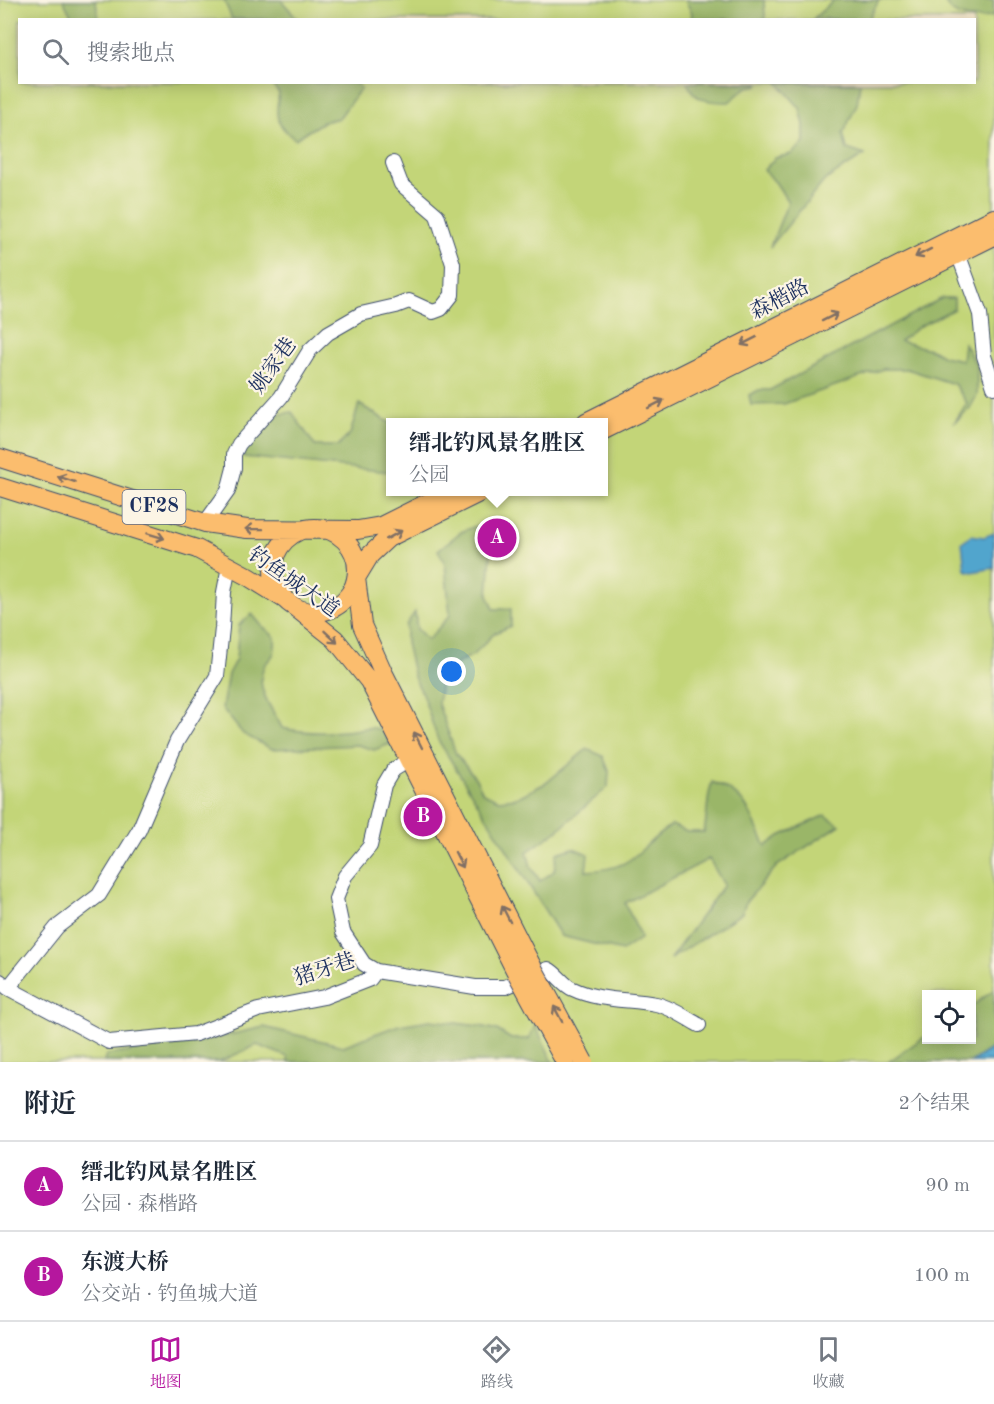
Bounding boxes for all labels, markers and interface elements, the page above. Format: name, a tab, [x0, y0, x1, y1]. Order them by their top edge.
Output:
search box	[18, 18, 976, 84]
icon: search	[39, 35, 72, 68]
text: 搜索地点	[87, 43, 175, 65]
one-way arrow	[914, 247, 932, 259]
street label: 森楷路	[746, 275, 813, 324]
one-way arrow	[821, 310, 839, 322]
street label: 姚家巷	[245, 333, 301, 398]
one-way arrow	[740, 335, 758, 347]
one-way arrow	[646, 398, 664, 409]
popup	[386, 418, 608, 496]
text: 缙北钓风景名胜区	[409, 433, 585, 455]
text: 公园	[409, 466, 449, 486]
one-way arrow	[57, 473, 76, 484]
road number: CF28	[122, 490, 186, 524]
pin: A	[478, 516, 516, 560]
one-way arrow	[245, 523, 265, 534]
one-way arrow	[385, 529, 402, 541]
one-way arrow	[146, 531, 165, 542]
street label: 钓鱼城大道	[244, 543, 343, 622]
one-way arrow	[323, 630, 338, 644]
your location	[437, 657, 466, 686]
one-way arrow	[411, 731, 423, 749]
pin: B	[404, 794, 442, 840]
one-way arrow	[454, 850, 466, 868]
one-way arrow	[500, 905, 511, 923]
street label: 猪牙巷	[291, 948, 358, 990]
map controls	[922, 990, 976, 1044]
button: locate	[922, 990, 976, 1044]
one-way arrow	[552, 1006, 564, 1023]
text: 附近	[24, 1092, 76, 1118]
text: 2个结果	[898, 1094, 970, 1114]
text: 缙北钓风景名胜区	[81, 1162, 257, 1184]
text: A	[36, 1176, 51, 1196]
text: 90 m	[925, 1176, 970, 1196]
text: 公园 · 森楷路	[81, 1195, 198, 1215]
text: 东渡大桥	[81, 1252, 169, 1274]
text: B	[36, 1266, 51, 1286]
text: 100 m	[914, 1266, 970, 1286]
text: 公交站 · 钓鱼城大道	[81, 1285, 258, 1305]
tab: 地图	[149, 1333, 182, 1393]
tab: 路线	[480, 1333, 513, 1393]
tab: 收藏	[812, 1333, 845, 1393]

